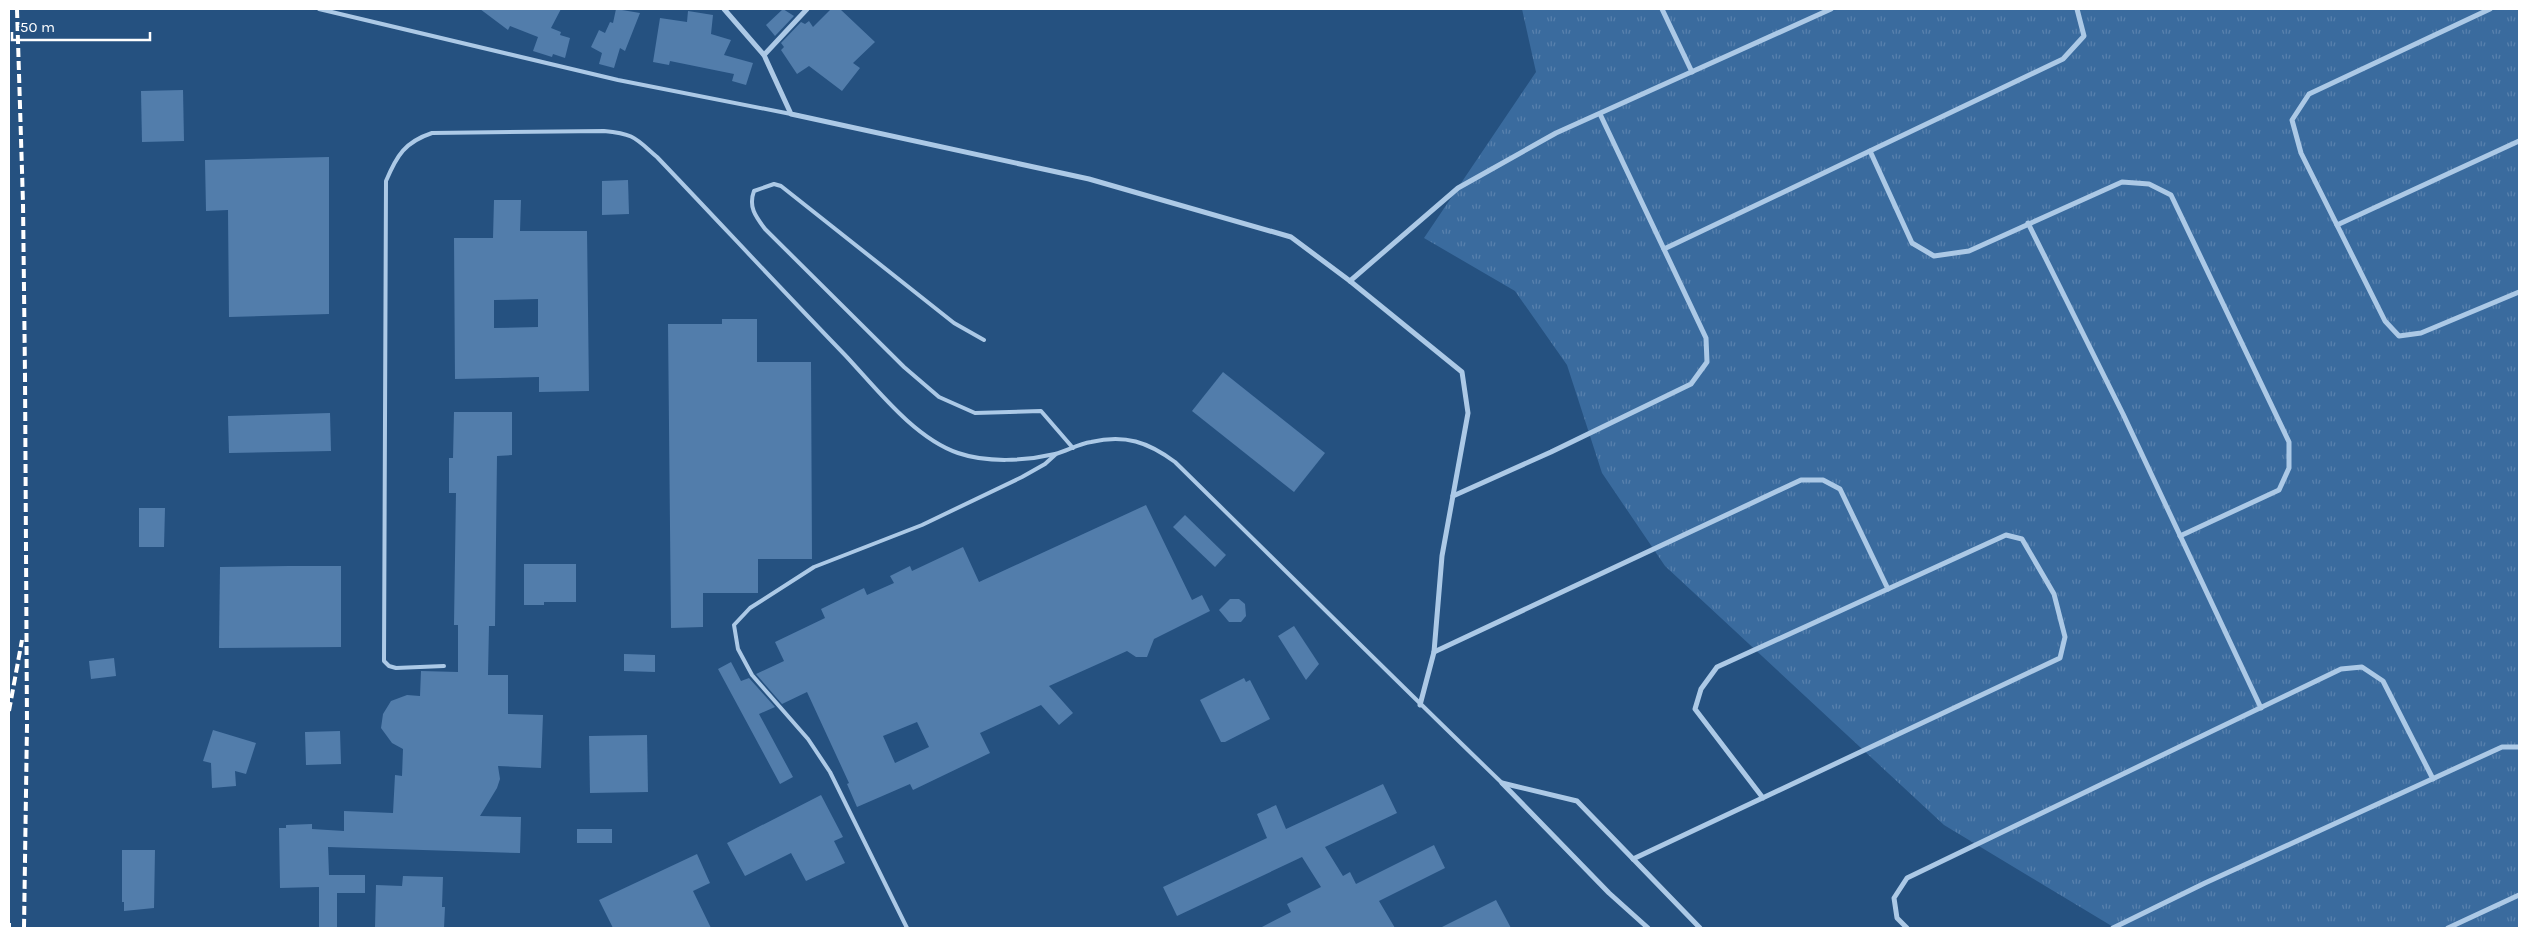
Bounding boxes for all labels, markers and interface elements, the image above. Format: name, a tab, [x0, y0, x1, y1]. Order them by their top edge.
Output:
scale bar	[12, 10, 150, 42]
text: 50 m	[20, 18, 55, 36]

